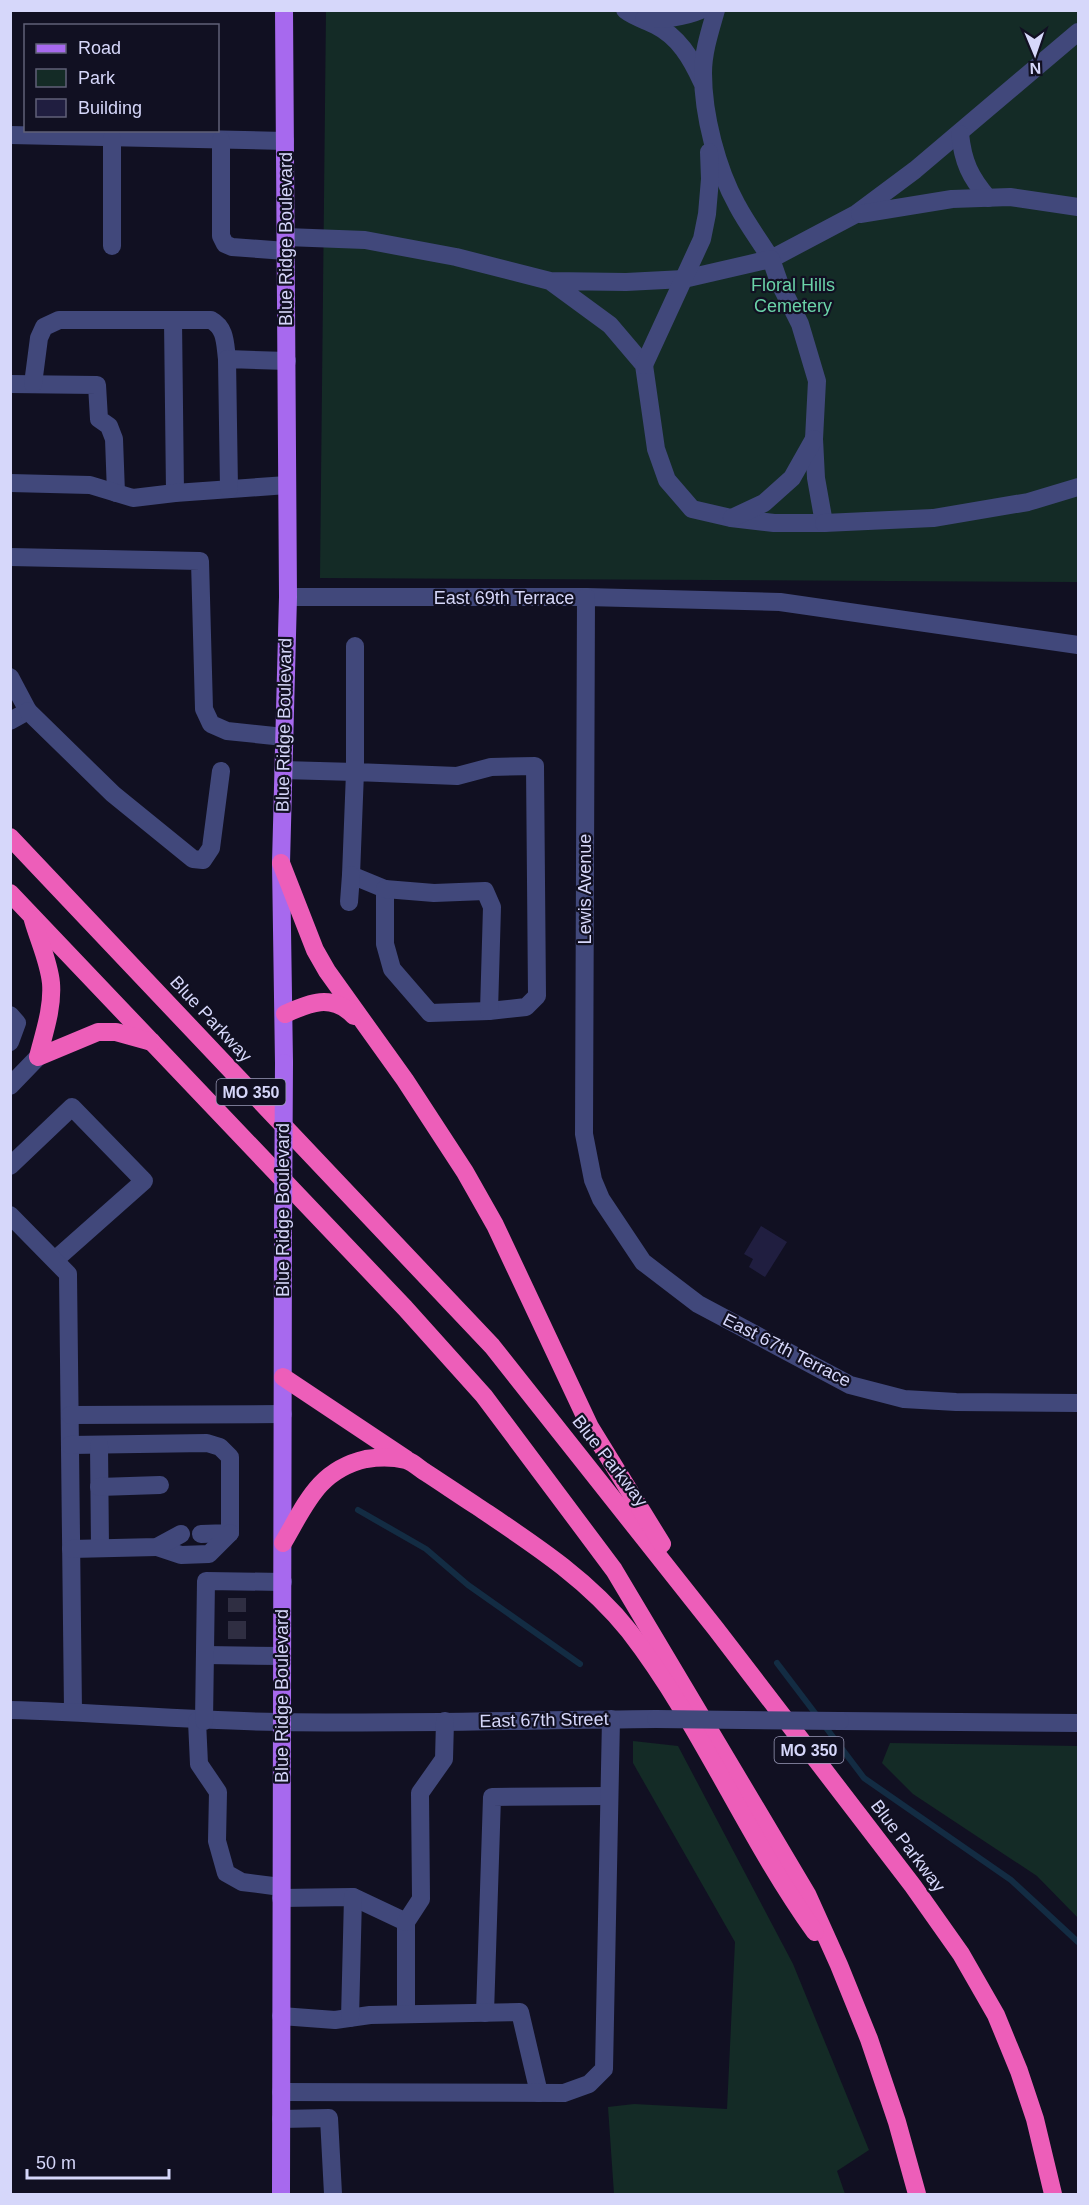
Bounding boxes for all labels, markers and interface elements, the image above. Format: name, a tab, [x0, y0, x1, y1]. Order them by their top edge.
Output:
legend	[24, 24, 219, 132]
north arrow	[1005, 24, 1065, 84]
text: Road	[78, 38, 121, 58]
text: N	[1029, 60, 1042, 77]
text: Park	[78, 68, 116, 88]
text: Building	[78, 98, 142, 118]
street label: Blue Ridge Boulevard	[276, 152, 296, 326]
park label: Floral Hills Cemetery	[751, 275, 835, 316]
street label: East 69th Terrace	[434, 588, 574, 608]
street label: Blue Ridge Boulevard	[272, 638, 296, 812]
street label: Lewis Avenue	[575, 834, 595, 944]
street label: Blue Parkway	[166, 972, 256, 1066]
road number: MO 350	[216, 1079, 286, 1105]
street label: Blue Ridge Boulevard	[273, 1123, 293, 1297]
street label: East 67th Terrace	[720, 1309, 854, 1391]
street label: Blue Parkway	[568, 1411, 652, 1511]
street label: Blue Ridge Boulevard	[272, 1609, 292, 1783]
street label: East 67th Street	[479, 1709, 609, 1731]
road number: MO 350	[774, 1737, 844, 1763]
street label: Blue Parkway	[867, 1796, 949, 1896]
scale bar	[27, 2142, 170, 2180]
text: 50 m	[36, 2153, 76, 2173]

